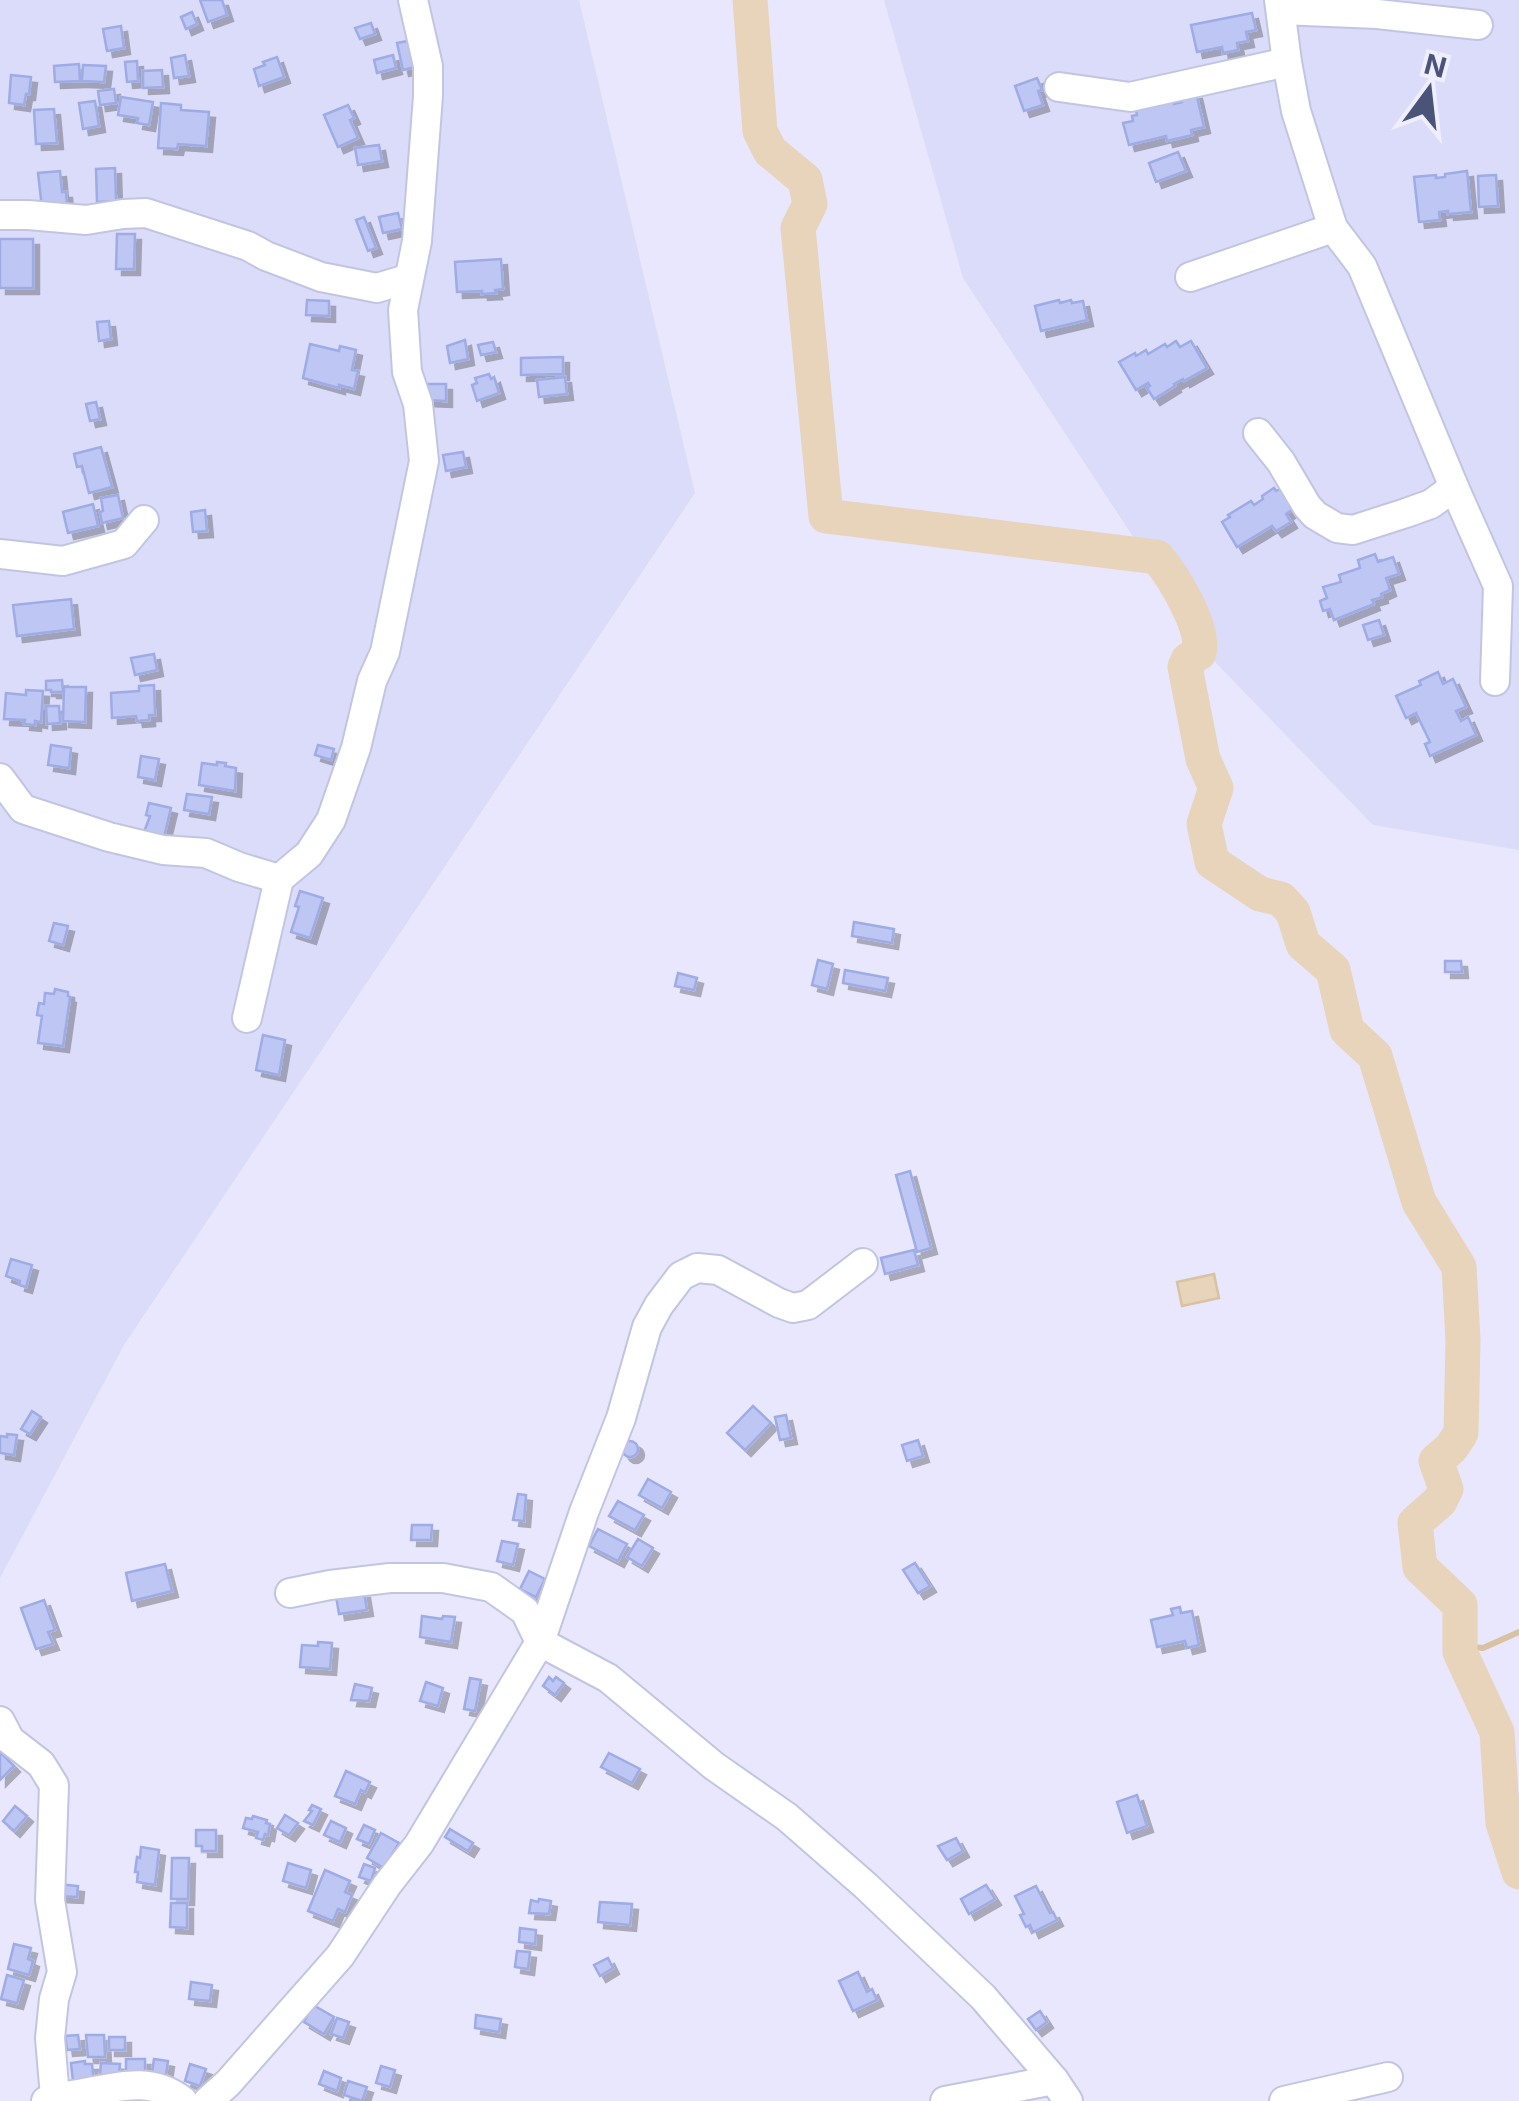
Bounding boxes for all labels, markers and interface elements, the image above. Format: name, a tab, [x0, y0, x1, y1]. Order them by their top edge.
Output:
north arrow	[1379, 40, 1479, 140]
text: N	[1421, 47, 1450, 85]

